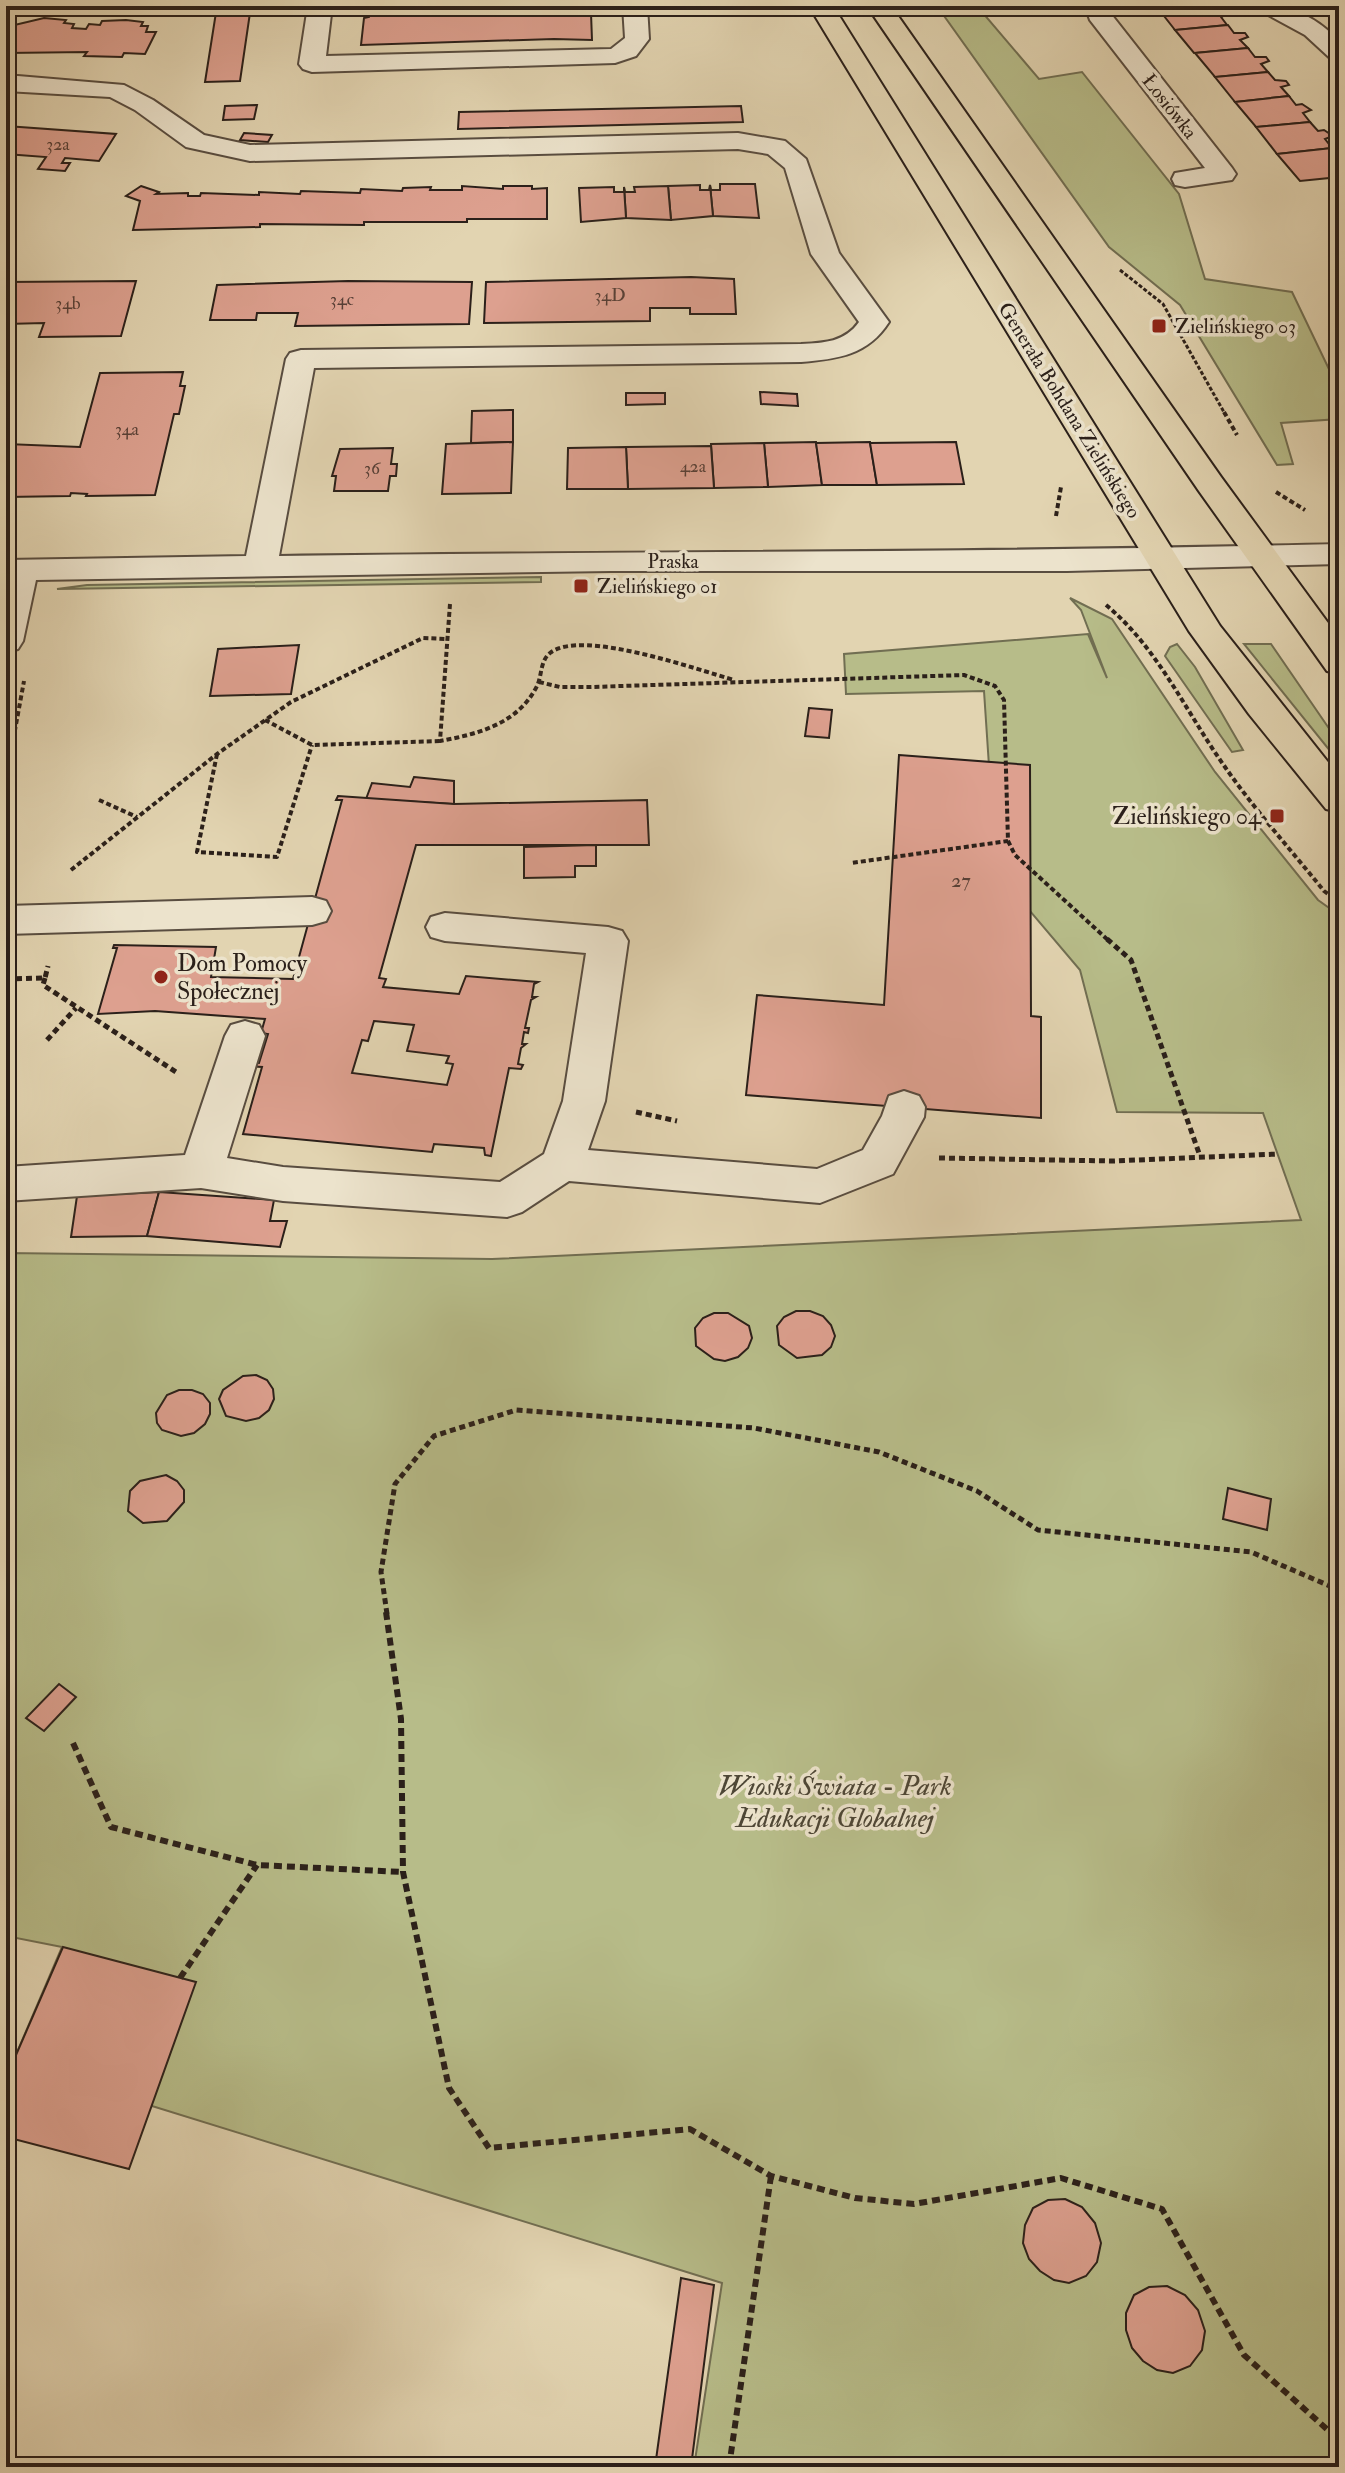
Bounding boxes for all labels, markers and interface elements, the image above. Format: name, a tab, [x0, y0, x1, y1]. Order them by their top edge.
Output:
street label: Łosiówka	[1136, 69, 1203, 144]
house number: 32a	[46, 133, 70, 156]
house number: 34D	[594, 284, 626, 307]
house number: 34c	[330, 288, 354, 311]
house number: 34b	[55, 292, 81, 315]
street label: Generała Bohdana Zielińskiego	[993, 298, 1146, 523]
place label: Zielińskiego 03	[1175, 314, 1296, 339]
marker: Zielińskiego 03	[1150, 317, 1168, 335]
house number: 34a	[115, 418, 140, 441]
house number: 42a	[680, 455, 707, 478]
house number: 36	[364, 457, 381, 480]
street label: Praska	[647, 549, 700, 574]
place label: Zielińskiego 01	[597, 574, 717, 599]
marker: Zielińskiego 01	[572, 577, 590, 595]
place label: Zielińskiego 04	[1112, 801, 1262, 832]
marker: Zielińskiego 04	[1268, 807, 1286, 825]
house number: 27	[951, 868, 971, 893]
place label: Dom Pomocy Społecznej	[177, 948, 307, 1007]
marker: Dom Pomocy Społecznej	[152, 968, 170, 986]
park label: Wioski Świata - Park Edukacji Globalnej	[718, 1769, 952, 1836]

